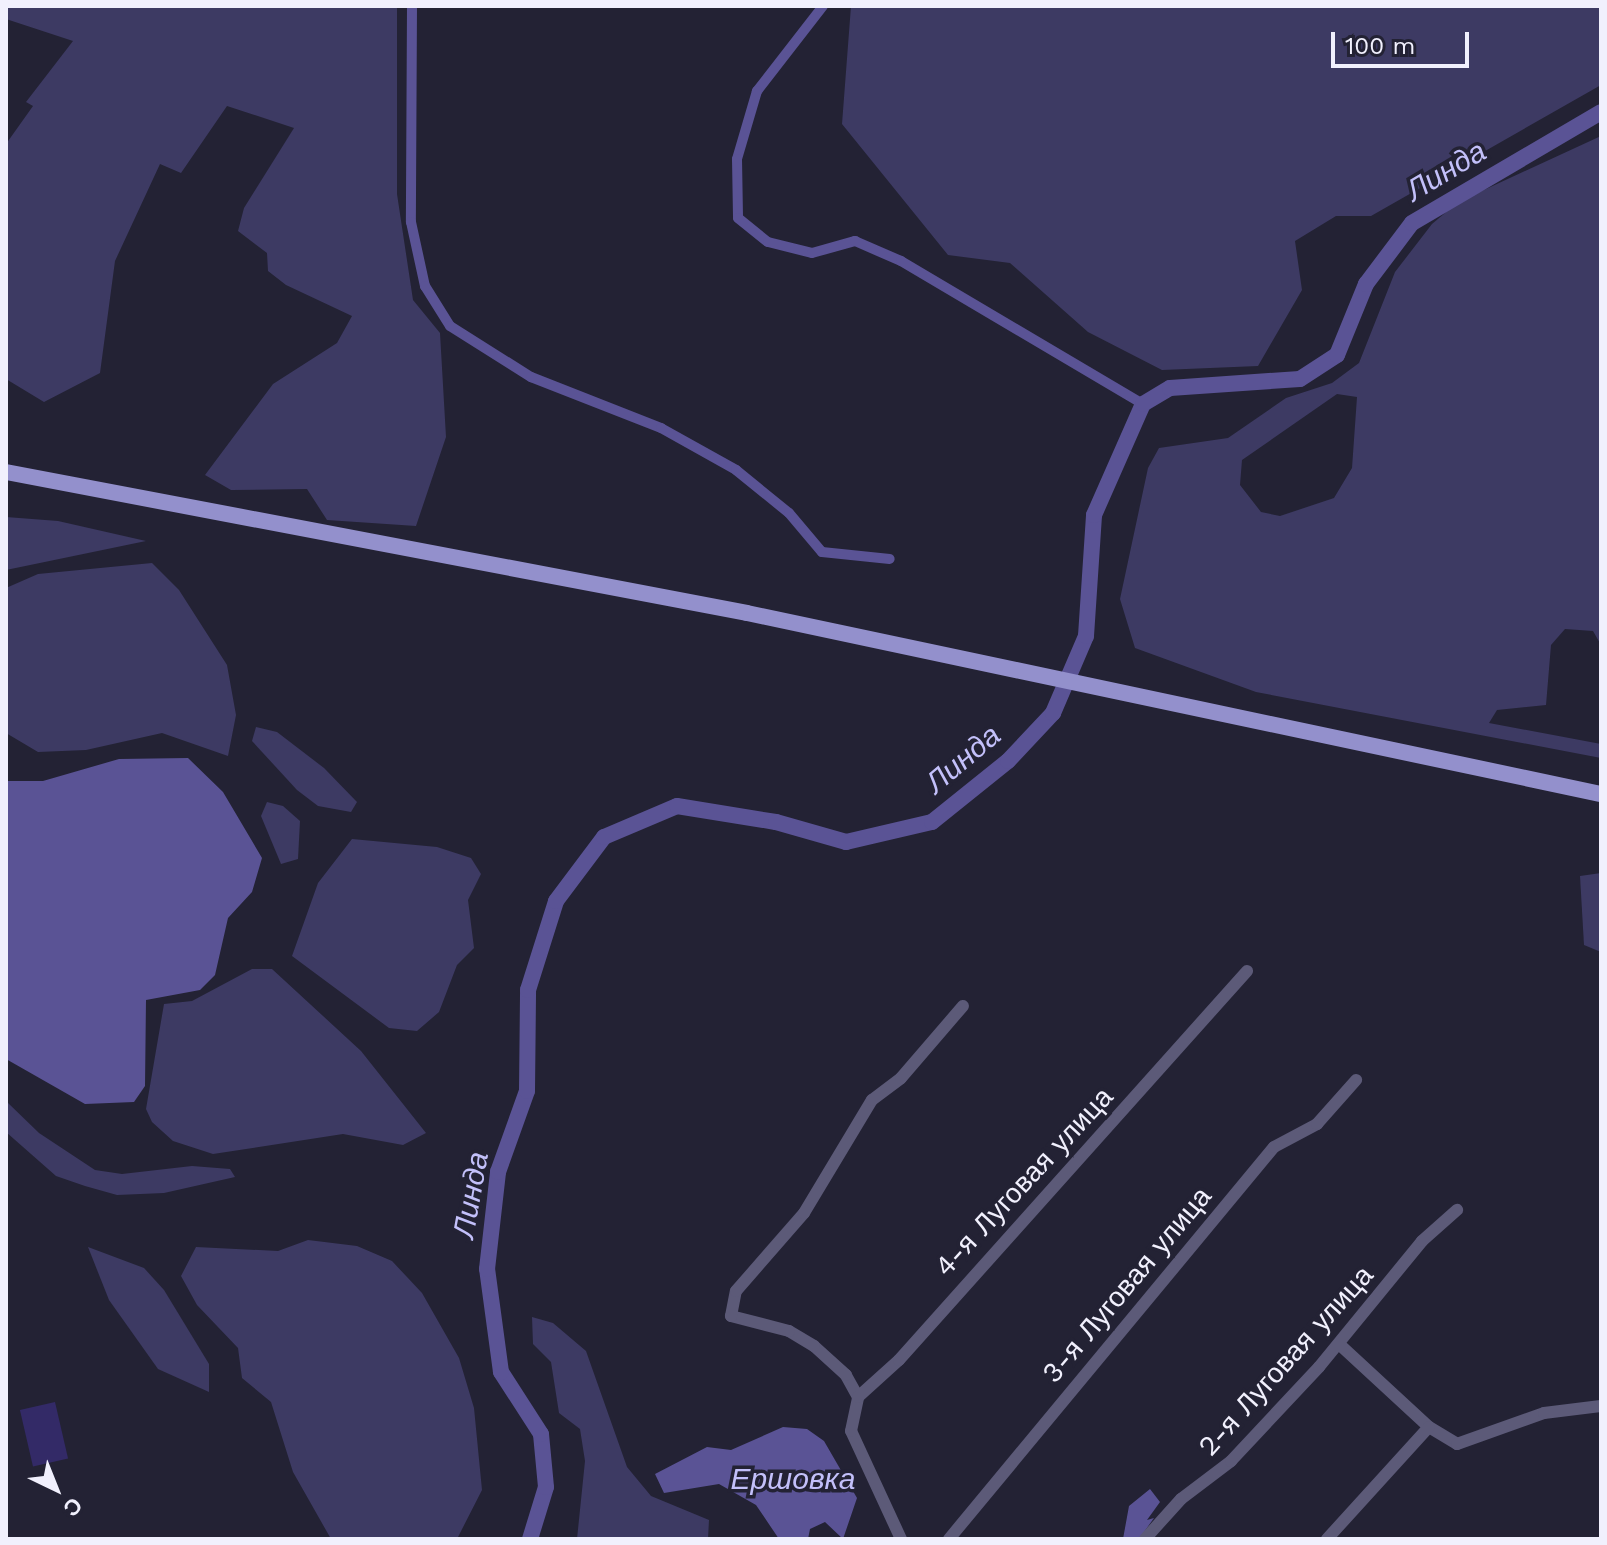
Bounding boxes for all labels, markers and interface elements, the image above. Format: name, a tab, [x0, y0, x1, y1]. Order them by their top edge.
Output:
scale bar	[1335, 16, 1473, 66]
text: 100 m	[1345, 32, 1415, 60]
water label: Линда	[1399, 133, 1493, 209]
water label: Линда	[918, 717, 1008, 801]
street label: 4-я Луговая улица	[928, 1081, 1120, 1283]
water label: Линда	[446, 1149, 496, 1241]
street label: 3-я Луговая улица	[1035, 1180, 1219, 1390]
street label: 2-я Луговая улица	[1192, 1259, 1380, 1463]
north arrow	[16, 1449, 96, 1529]
water label: Ершовка	[731, 1461, 855, 1497]
text: С	[58, 1492, 87, 1521]

